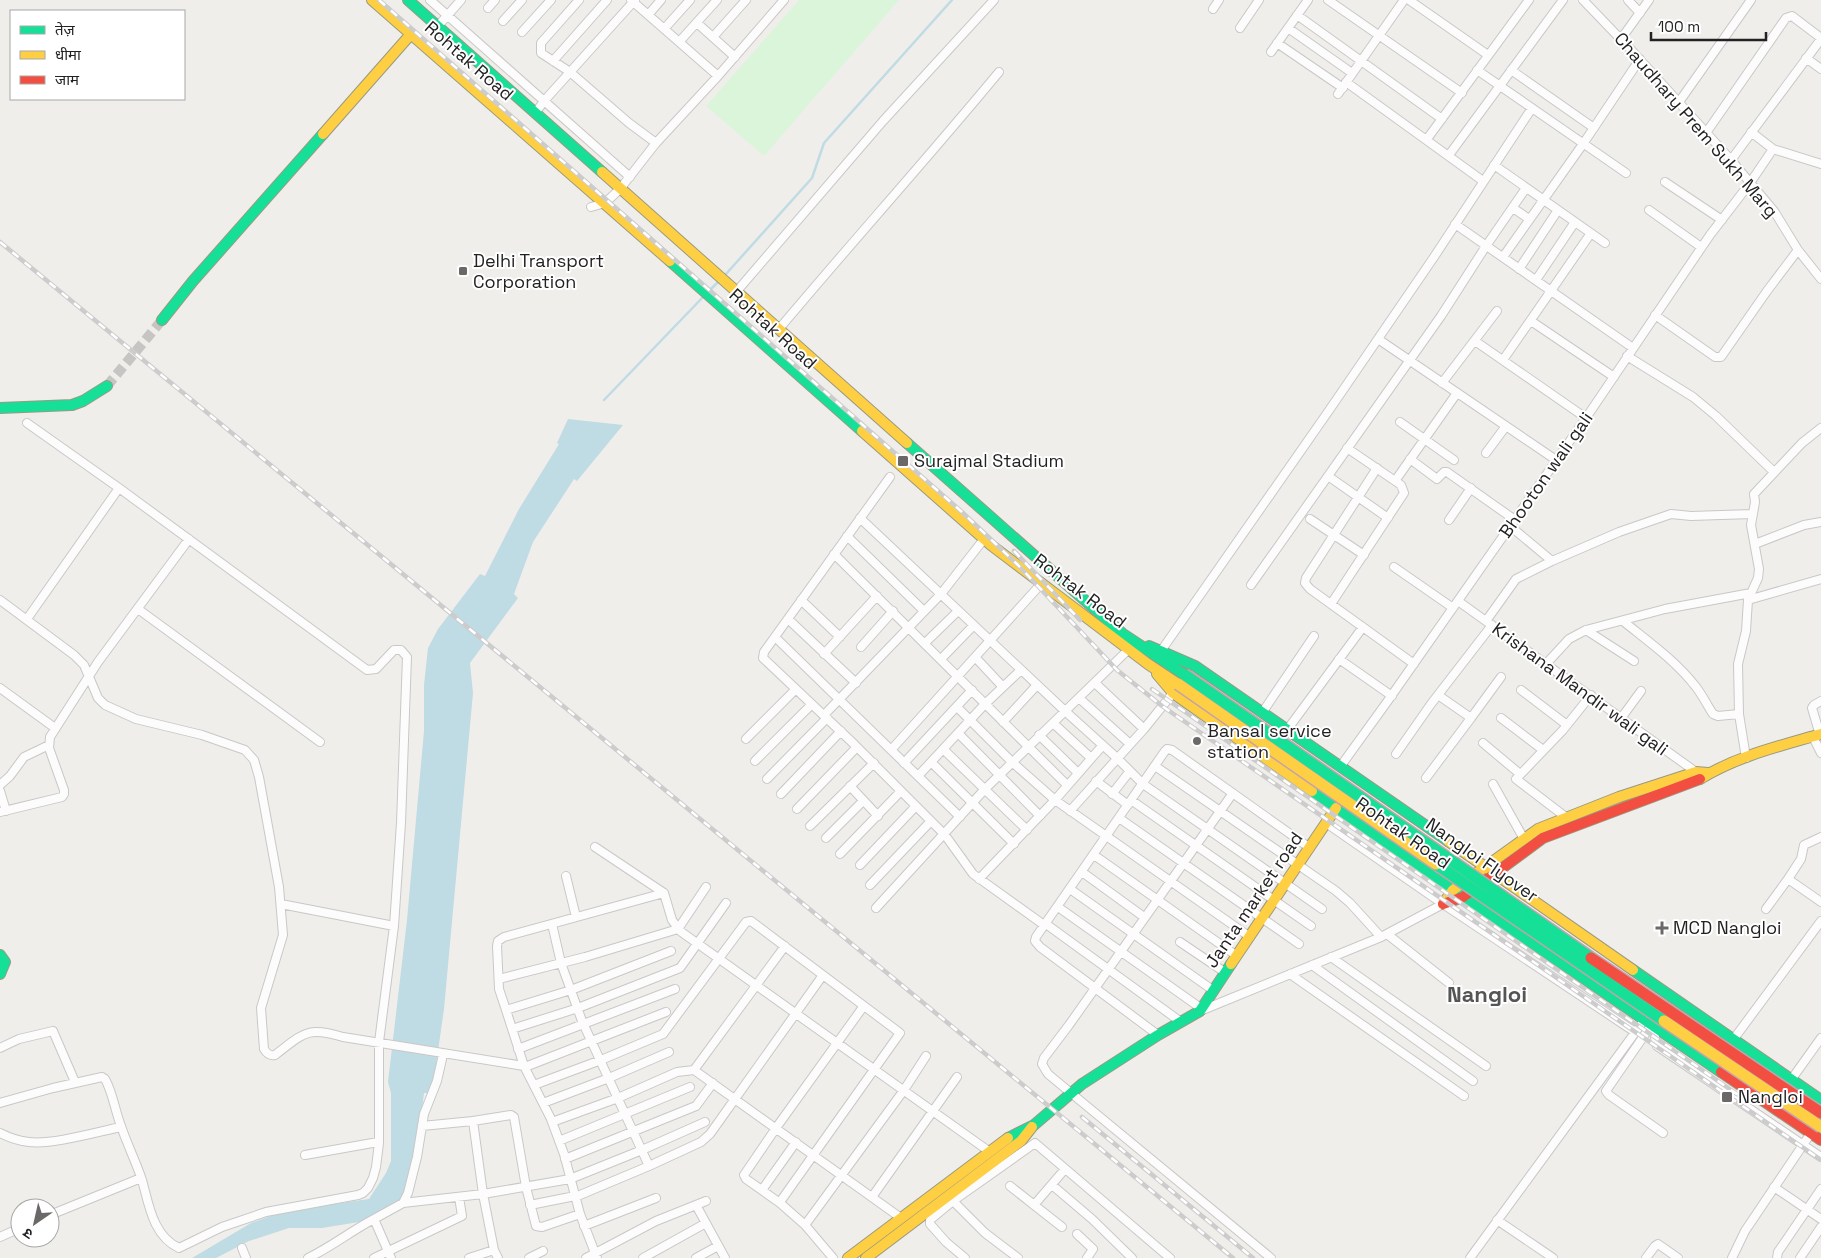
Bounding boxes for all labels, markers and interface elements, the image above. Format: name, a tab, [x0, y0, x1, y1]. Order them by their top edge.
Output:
legend	[10, 10, 185, 100]
scale bar	[1651, 10, 1766, 42]
street label: Rohtak Road	[420, 16, 519, 105]
text: 100 m	[1658, 17, 1700, 36]
text: तेज़	[55, 20, 76, 39]
street label: Chaudhary Prem Sukh Marg	[1609, 27, 1783, 222]
text: धीमा	[55, 45, 82, 64]
text: जाम	[55, 70, 80, 89]
place label: Delhi Transport Corporation	[473, 249, 604, 293]
marker: Delhi Transport Corporation	[457, 265, 469, 277]
street label: Rohtak Road	[725, 283, 822, 374]
street label: Bhooton wali gali	[1494, 407, 1598, 542]
place label: Surajmal Stadium	[914, 449, 1064, 472]
marker: Surajmal Stadium	[896, 454, 910, 468]
street label: Rohtak Road	[1029, 548, 1131, 633]
street label: Krishana Mandir wali gali	[1488, 617, 1673, 760]
place label: Bansal service station	[1207, 719, 1332, 763]
marker: Bansal service station	[1191, 735, 1203, 747]
street label: Rohtak Road	[1351, 792, 1455, 874]
street label: Nangloi Flyover	[1422, 812, 1543, 907]
street label: Janta market road	[1200, 827, 1308, 972]
place label: MCD Nangloi	[1673, 916, 1782, 939]
marker: MCD Nangloi	[1655, 921, 1669, 935]
district label: Nangloi	[1447, 980, 1527, 1008]
place label: Nangloi	[1738, 1085, 1803, 1108]
marker: Nangloi	[1720, 1090, 1734, 1104]
north arrow	[10, 1198, 60, 1248]
text: उ	[19, 1224, 36, 1244]

